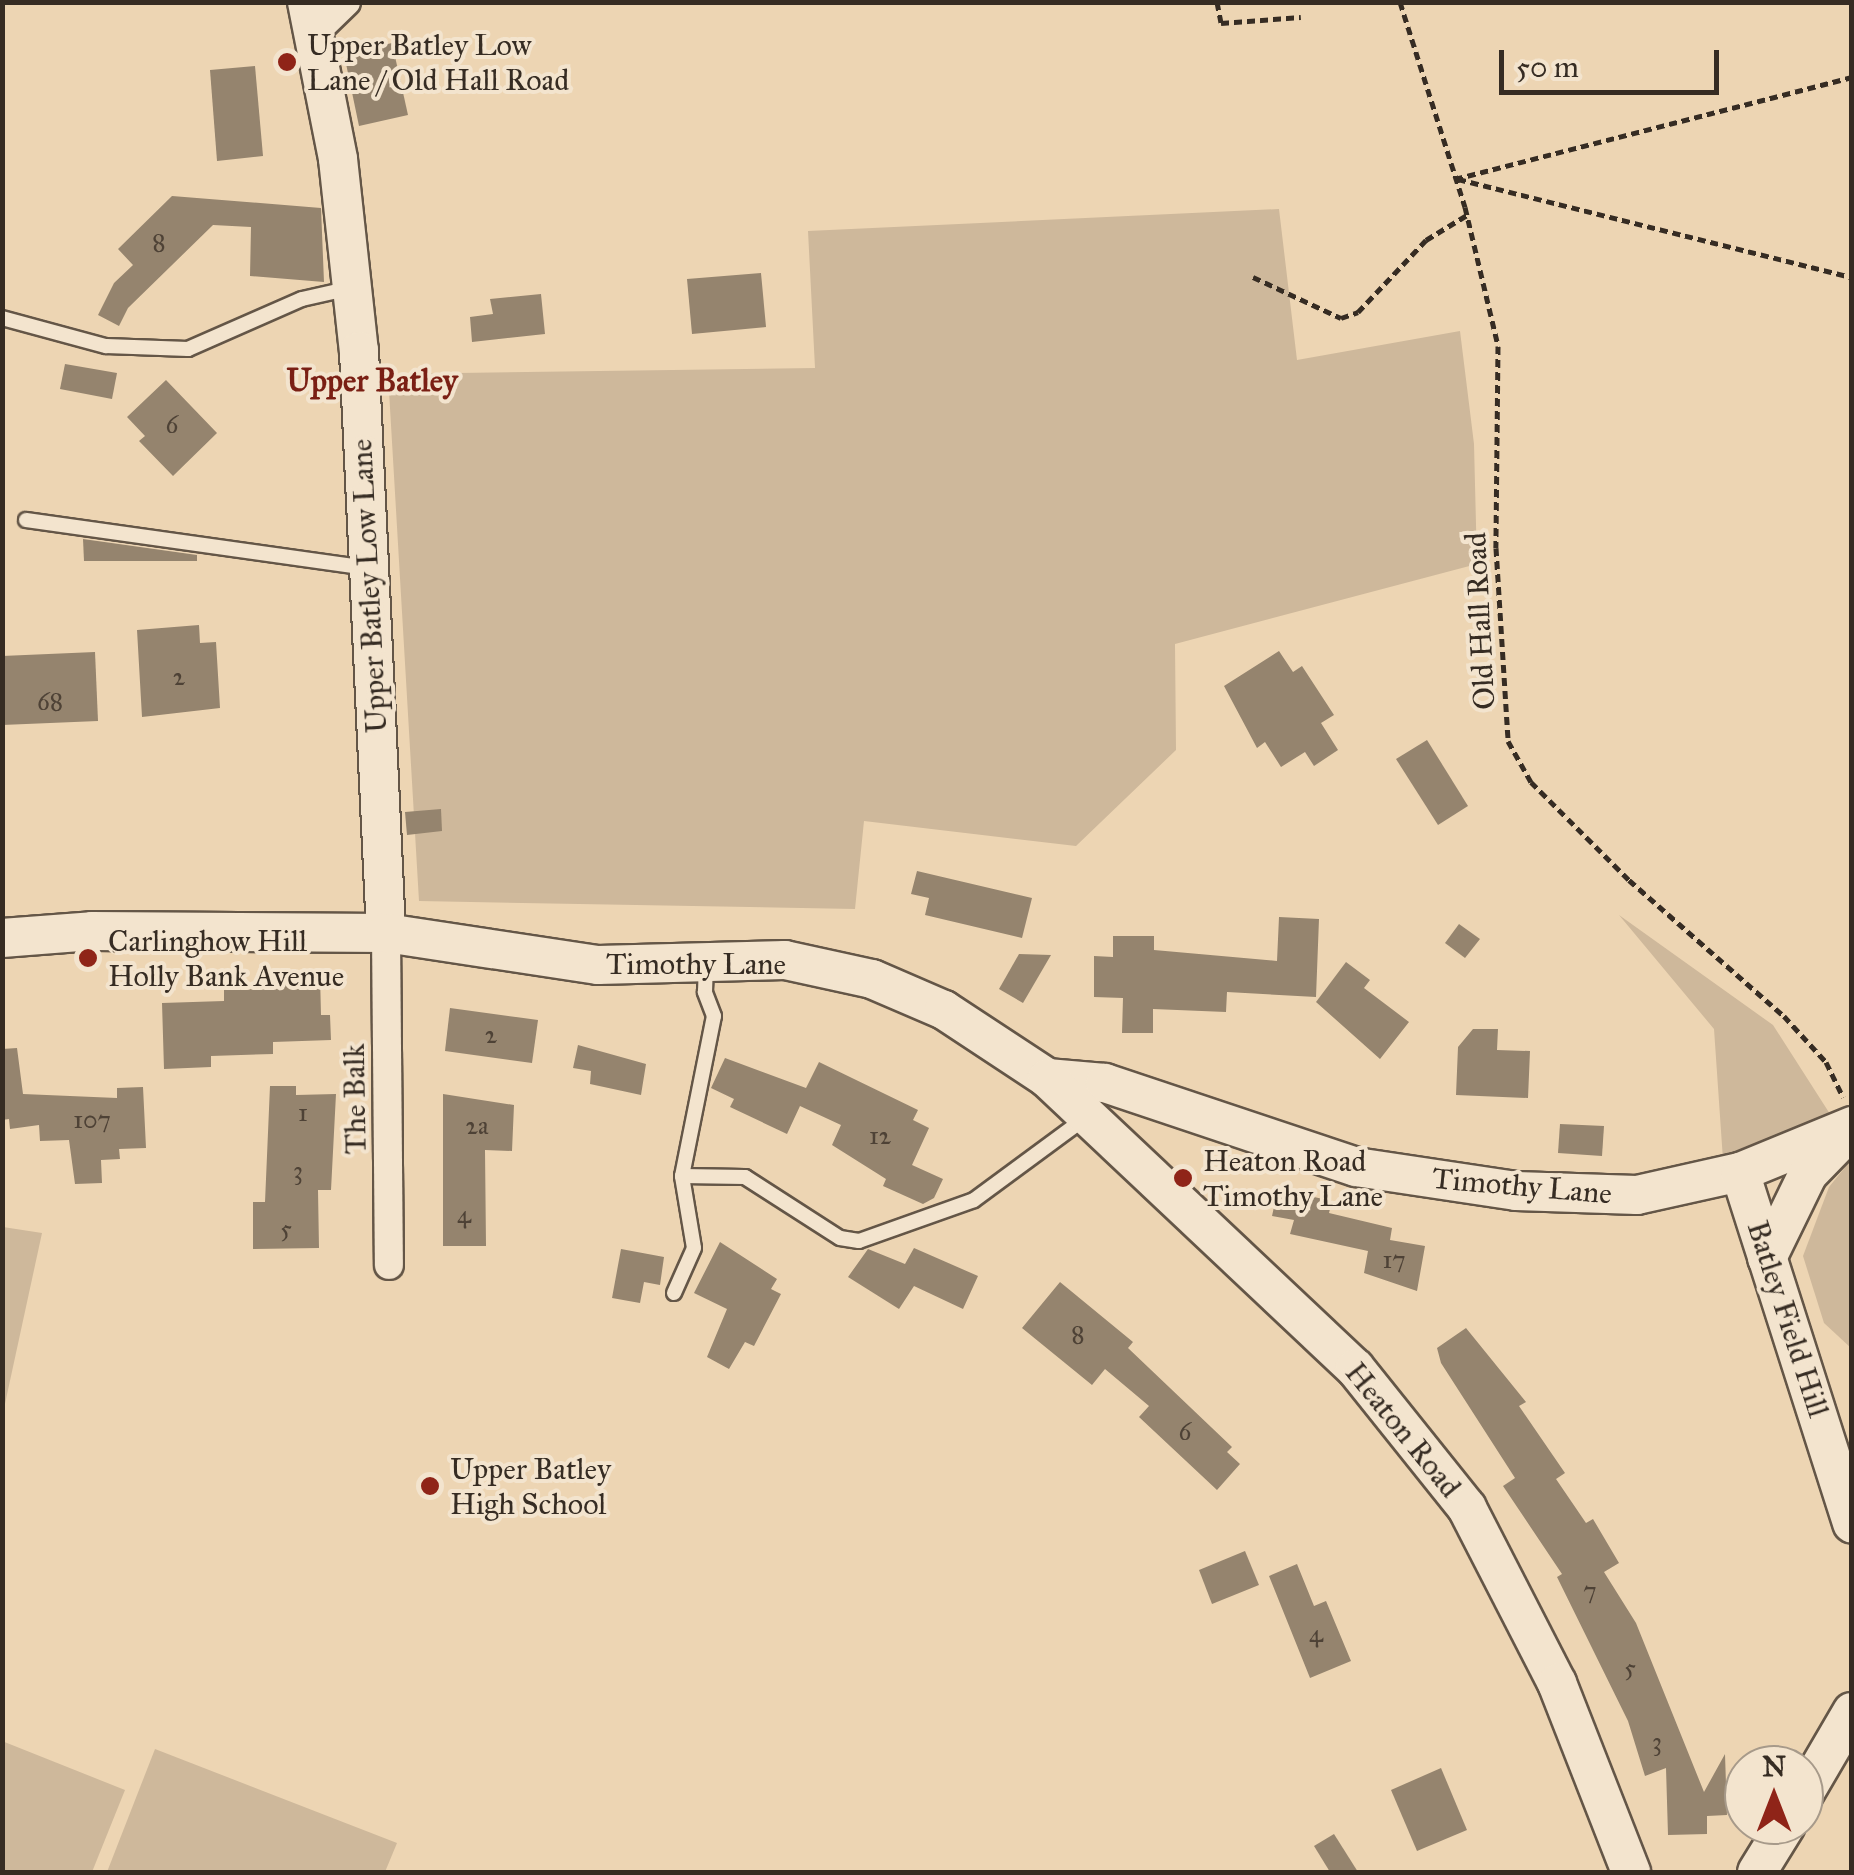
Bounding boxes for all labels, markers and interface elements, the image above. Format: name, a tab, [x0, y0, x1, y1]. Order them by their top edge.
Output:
place label: Upper Batley Low Lane / Old Hall Road	[307, 27, 569, 98]
scale bar	[1504, 30, 1724, 92]
text: 50 m	[1516, 49, 1579, 85]
marker: Upper Batley Low Lane / Old Hall Road	[276, 51, 298, 73]
house number: 8	[152, 228, 166, 258]
district label: Upper Batley	[286, 362, 458, 400]
house number: 6	[166, 410, 178, 440]
street label: Upper Batley Low Lane	[343, 438, 395, 734]
street label: Old Hall Road	[1457, 531, 1503, 711]
house number: 2	[173, 662, 185, 692]
house number: 68	[37, 687, 63, 717]
place label: Carlinghow Hill Holly Bank Avenue	[108, 923, 344, 994]
street label: Timothy Lane	[606, 946, 786, 982]
marker: Carlinghow Hill Holly Bank Avenue	[77, 947, 99, 969]
house number: 2	[485, 1020, 497, 1050]
street label: The Balk	[336, 1043, 374, 1155]
house number: 1	[298, 1098, 308, 1128]
house number: 107	[73, 1105, 111, 1135]
house number: 2a	[466, 1111, 488, 1141]
house number: 12	[869, 1121, 891, 1151]
place label: Heaton Road Timothy Lane	[1203, 1143, 1383, 1214]
house number: 3	[293, 1156, 303, 1186]
street label: Timothy Lane	[1431, 1160, 1613, 1212]
marker: Heaton Road Timothy Lane	[1172, 1167, 1194, 1189]
house number: 4	[457, 1200, 471, 1230]
house number: 5	[280, 1214, 292, 1244]
street label: Batley Field Hill	[1739, 1216, 1837, 1422]
house number: 17	[1382, 1245, 1406, 1275]
house number: 8	[1071, 1320, 1085, 1350]
street label: Heaton Road	[1338, 1355, 1468, 1505]
house number: 6	[1179, 1417, 1191, 1447]
place label: Upper Batley High School	[450, 1451, 611, 1522]
marker: Upper Batley High School	[419, 1475, 441, 1497]
house number: 7	[1583, 1576, 1597, 1606]
house number: 4	[1309, 1619, 1323, 1649]
house number: 5	[1624, 1653, 1636, 1683]
house number: 3	[1652, 1727, 1662, 1757]
north arrow	[1724, 1745, 1824, 1845]
text: N	[1762, 1749, 1786, 1784]

